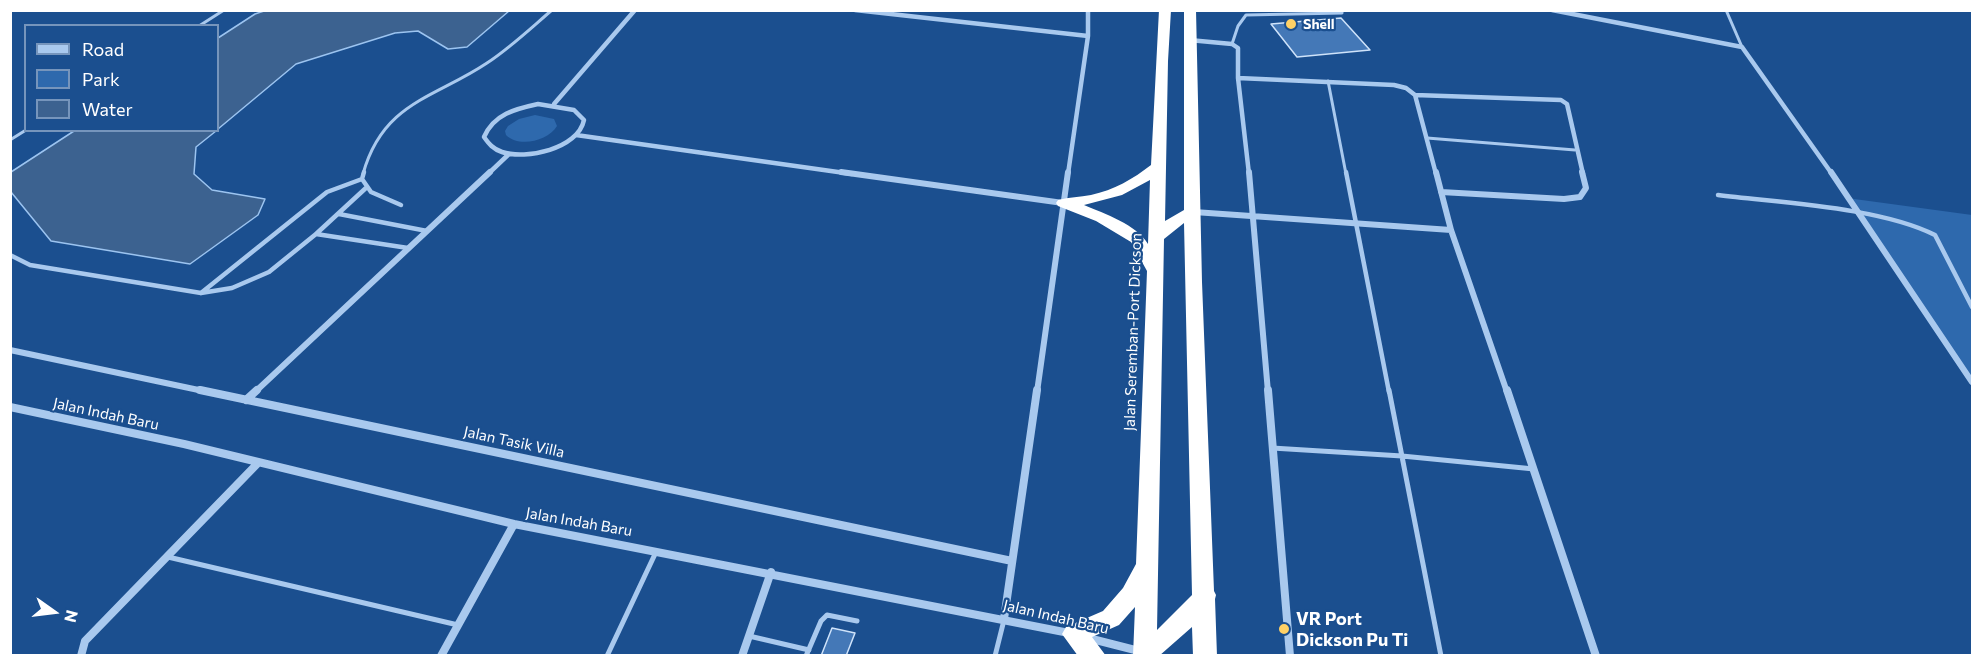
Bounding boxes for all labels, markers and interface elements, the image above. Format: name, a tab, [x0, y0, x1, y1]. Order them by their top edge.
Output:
place label: Shell	[1303, 16, 1335, 32]
marker: Shell	[1284, 17, 1298, 31]
legend	[24, 24, 219, 132]
text: Road	[82, 38, 124, 60]
text: Park	[82, 68, 120, 90]
text: Water	[82, 98, 133, 120]
street label: Jalan Seremban-Port Dickson	[1121, 233, 1145, 431]
street label: Jalan Indah Baru	[51, 394, 161, 434]
street label: Jalan Tasik Villa	[462, 423, 566, 461]
street label: Jalan Indah Baru	[524, 504, 634, 540]
north arrow	[24, 582, 84, 642]
street label: Jalan Indah Baru	[1001, 596, 1111, 638]
text: N	[61, 608, 83, 625]
place label: VR Port Dickson Pu Ti	[1296, 608, 1408, 650]
marker: VR Port Dickson Pu Ti	[1277, 622, 1291, 636]

